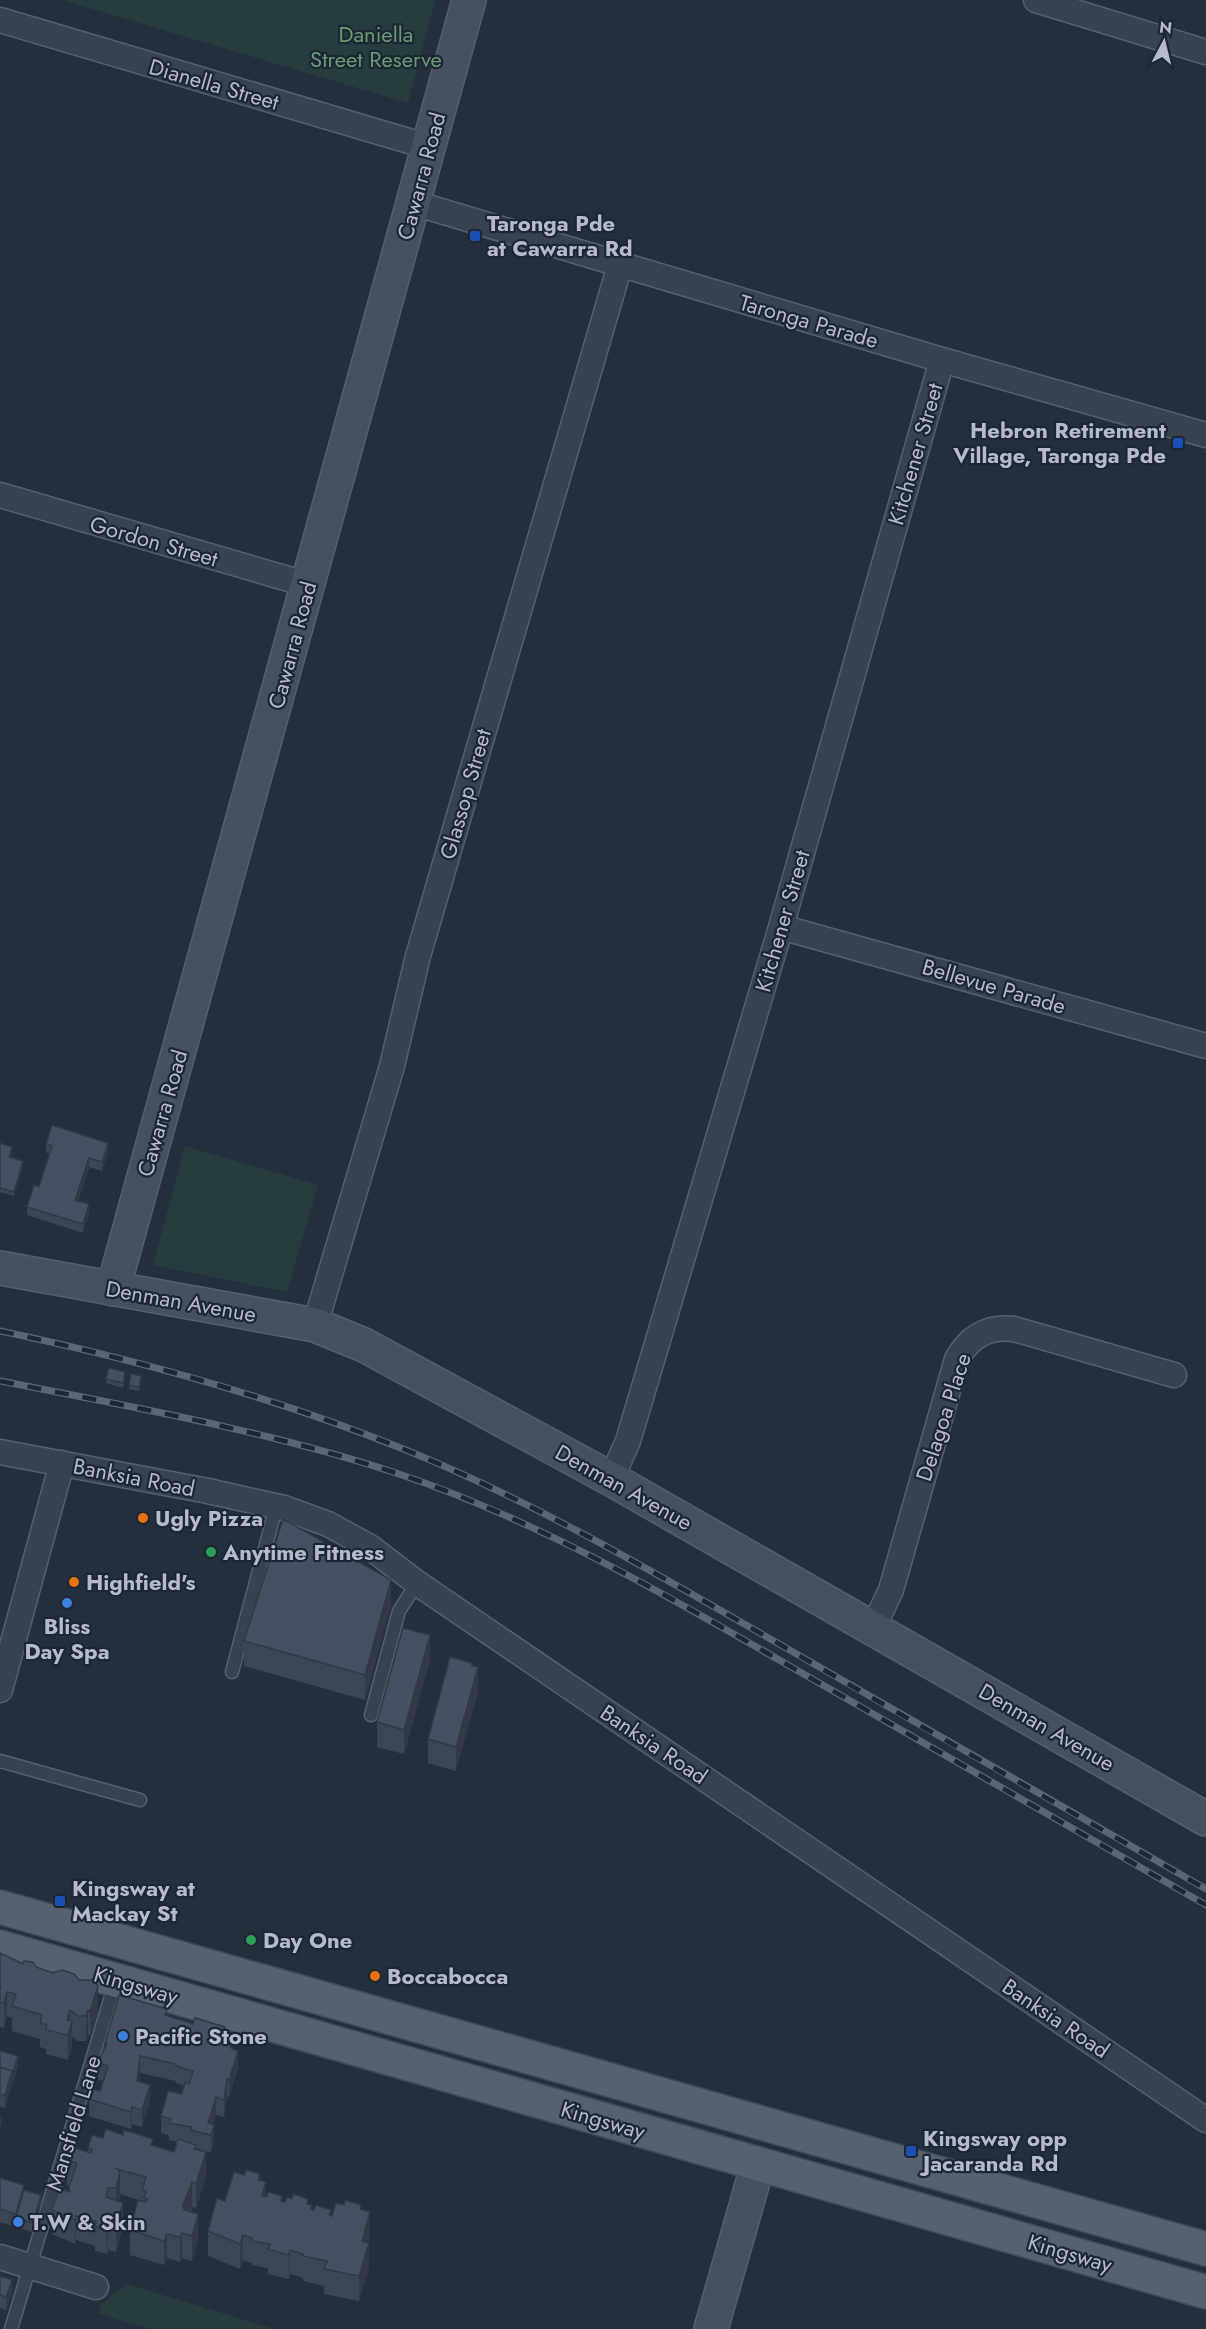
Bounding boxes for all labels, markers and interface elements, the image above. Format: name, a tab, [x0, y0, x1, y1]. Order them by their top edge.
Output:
north arrow	[1134, 12, 1194, 72]
text: N	[1158, 15, 1173, 40]
park label: Daniella Street Reserve	[310, 18, 442, 75]
street label: Dianella Street	[145, 50, 283, 118]
street label: Cawarra Road	[389, 109, 453, 243]
place label: Taronga Pde at Cawarra Rd	[487, 207, 633, 264]
marker: Taronga Pde at Cawarra Rd	[468, 229, 482, 243]
street label: Taronga Parade	[736, 286, 882, 356]
street label: Kitchener Street	[879, 379, 951, 529]
place label: Hebron Retirement Village, Taronga Pde	[952, 414, 1166, 471]
marker: Hebron Retirement Village, Taronga Pde	[1171, 436, 1185, 450]
street label: Gordon Street	[86, 507, 222, 575]
street label: Cawarra Road	[260, 578, 324, 712]
street label: Glassop Street	[431, 724, 499, 863]
street label: Kitchener Street	[746, 846, 818, 996]
street label: Bellevue Parade	[919, 950, 1069, 1022]
street label: Cawarra Road	[129, 1046, 195, 1180]
street label: Denman Avenue	[103, 1272, 259, 1330]
street label: Delagoa Place	[907, 1349, 979, 1485]
street label: Denman Avenue	[550, 1436, 698, 1538]
street label: Banksia Road	[70, 1450, 198, 1504]
place label: Ugly Pizza	[155, 1502, 263, 1534]
marker: Ugly Pizza	[136, 1511, 150, 1525]
place label: Anytime Fitness	[222, 1536, 384, 1568]
marker: Anytime Fitness	[204, 1545, 218, 1559]
place label: Highfield's	[86, 1566, 196, 1598]
marker: Highfield's	[67, 1575, 81, 1589]
marker: Bliss Day Spa	[60, 1596, 74, 1610]
place label: Bliss Day Spa	[24, 1610, 110, 1667]
street label: Denman Avenue	[973, 1675, 1121, 1779]
street label: Banksia Road	[594, 1696, 714, 1792]
place label: Kingsway at Mackay St	[72, 1872, 195, 1929]
marker: Kingsway at Mackay St	[53, 1894, 67, 1908]
place label: Day One	[263, 1924, 352, 1956]
marker: Day One	[244, 1933, 258, 1947]
street label: Kingsway	[90, 1958, 182, 2012]
place label: Boccabocca	[387, 1960, 508, 1992]
marker: Boccabocca	[368, 1969, 382, 1983]
street label: Banksia Road	[996, 1970, 1116, 2066]
place label: Pacific Stone	[135, 2020, 267, 2052]
marker: Pacific Stone	[116, 2029, 130, 2043]
street label: Mansfield Lane	[37, 2052, 109, 2194]
street label: Kingsway	[557, 2093, 649, 2147]
place label: Kingsway opp Jacaranda Rd	[919, 2122, 1067, 2179]
marker: Kingsway opp Jacaranda Rd	[904, 2144, 918, 2158]
place label: T.W & Skin	[30, 2206, 146, 2238]
marker: T.W & Skin	[11, 2215, 25, 2229]
street label: Kingsway	[1024, 2226, 1116, 2280]

